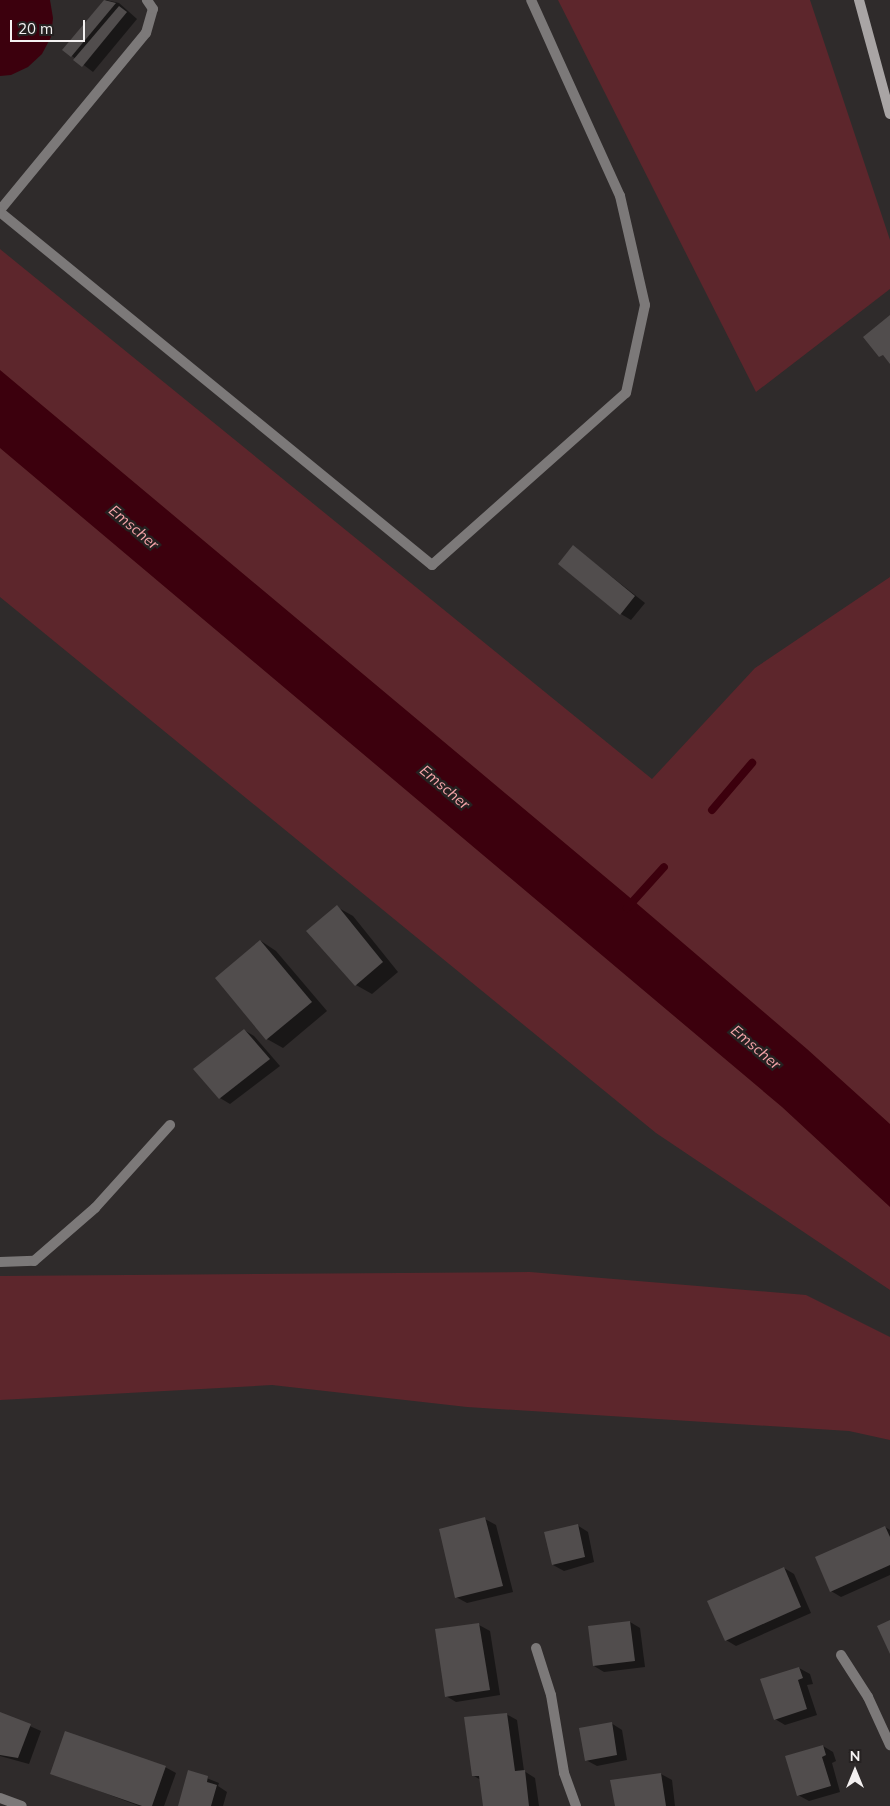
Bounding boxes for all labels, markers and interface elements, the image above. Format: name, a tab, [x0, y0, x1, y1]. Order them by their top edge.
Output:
scale bar	[12, 10, 88, 42]
text: 20 m	[18, 19, 53, 38]
water label: Emscher	[106, 501, 162, 553]
water label: Emscher	[417, 761, 473, 813]
water label: Emscher	[728, 1021, 784, 1073]
north arrow	[830, 1746, 880, 1796]
text: N	[850, 1747, 860, 1765]

